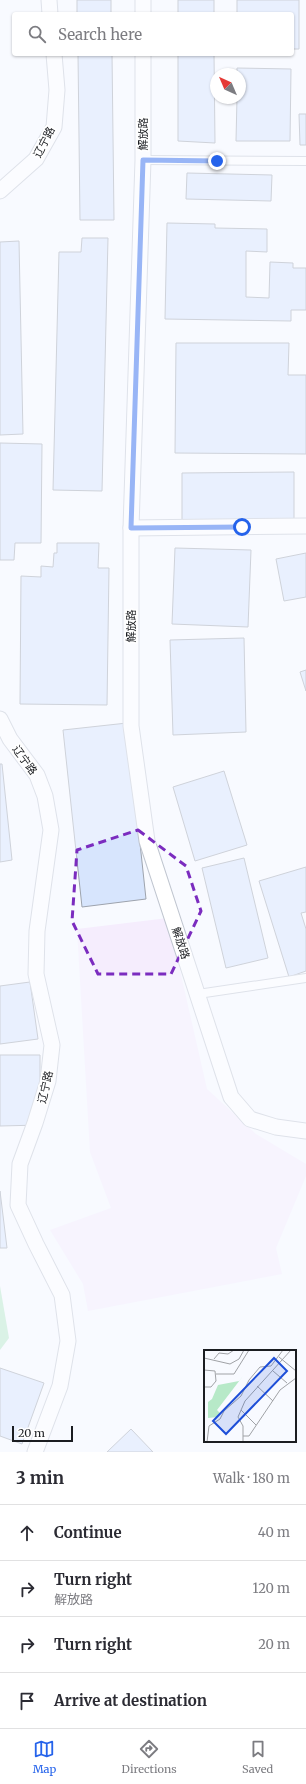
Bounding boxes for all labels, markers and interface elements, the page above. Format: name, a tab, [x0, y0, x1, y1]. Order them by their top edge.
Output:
search box	[12, 12, 294, 56]
icon: search	[26, 23, 48, 45]
text: Search here	[58, 25, 142, 44]
north arrow	[210, 68, 246, 104]
street label: 解放路	[136, 118, 150, 151]
street label: 辽宁路	[30, 124, 58, 160]
route end	[208, 152, 226, 170]
route start	[233, 518, 251, 536]
street label: 解放路	[124, 610, 138, 643]
street label: 辽宁路	[10, 743, 40, 777]
street label: 解放路	[169, 925, 193, 961]
street label: 辽宁路	[34, 1069, 56, 1105]
inset map	[204, 1350, 296, 1442]
scale bar	[12, 1424, 73, 1443]
text: 20 m	[18, 1426, 45, 1440]
text: 3 min	[16, 1467, 64, 1489]
text: Walk · 180 m	[213, 1470, 290, 1487]
icon: ahead	[16, 1522, 38, 1544]
text: Continue	[54, 1523, 122, 1542]
text: 40 m	[258, 1524, 290, 1541]
text: Turn right	[54, 1570, 132, 1589]
icon: right	[16, 1578, 38, 1600]
text: 120 m	[252, 1580, 290, 1597]
text: 解放路	[54, 1591, 93, 1608]
icon: right	[16, 1634, 38, 1656]
text: Turn right	[54, 1635, 132, 1654]
text: 20 m	[258, 1636, 290, 1653]
icon: arrive	[16, 1690, 38, 1712]
text: Arrive at destination	[54, 1691, 207, 1710]
tab: Map	[33, 1738, 56, 1776]
tab: Directions	[122, 1738, 177, 1776]
tab: Saved	[242, 1738, 273, 1776]

